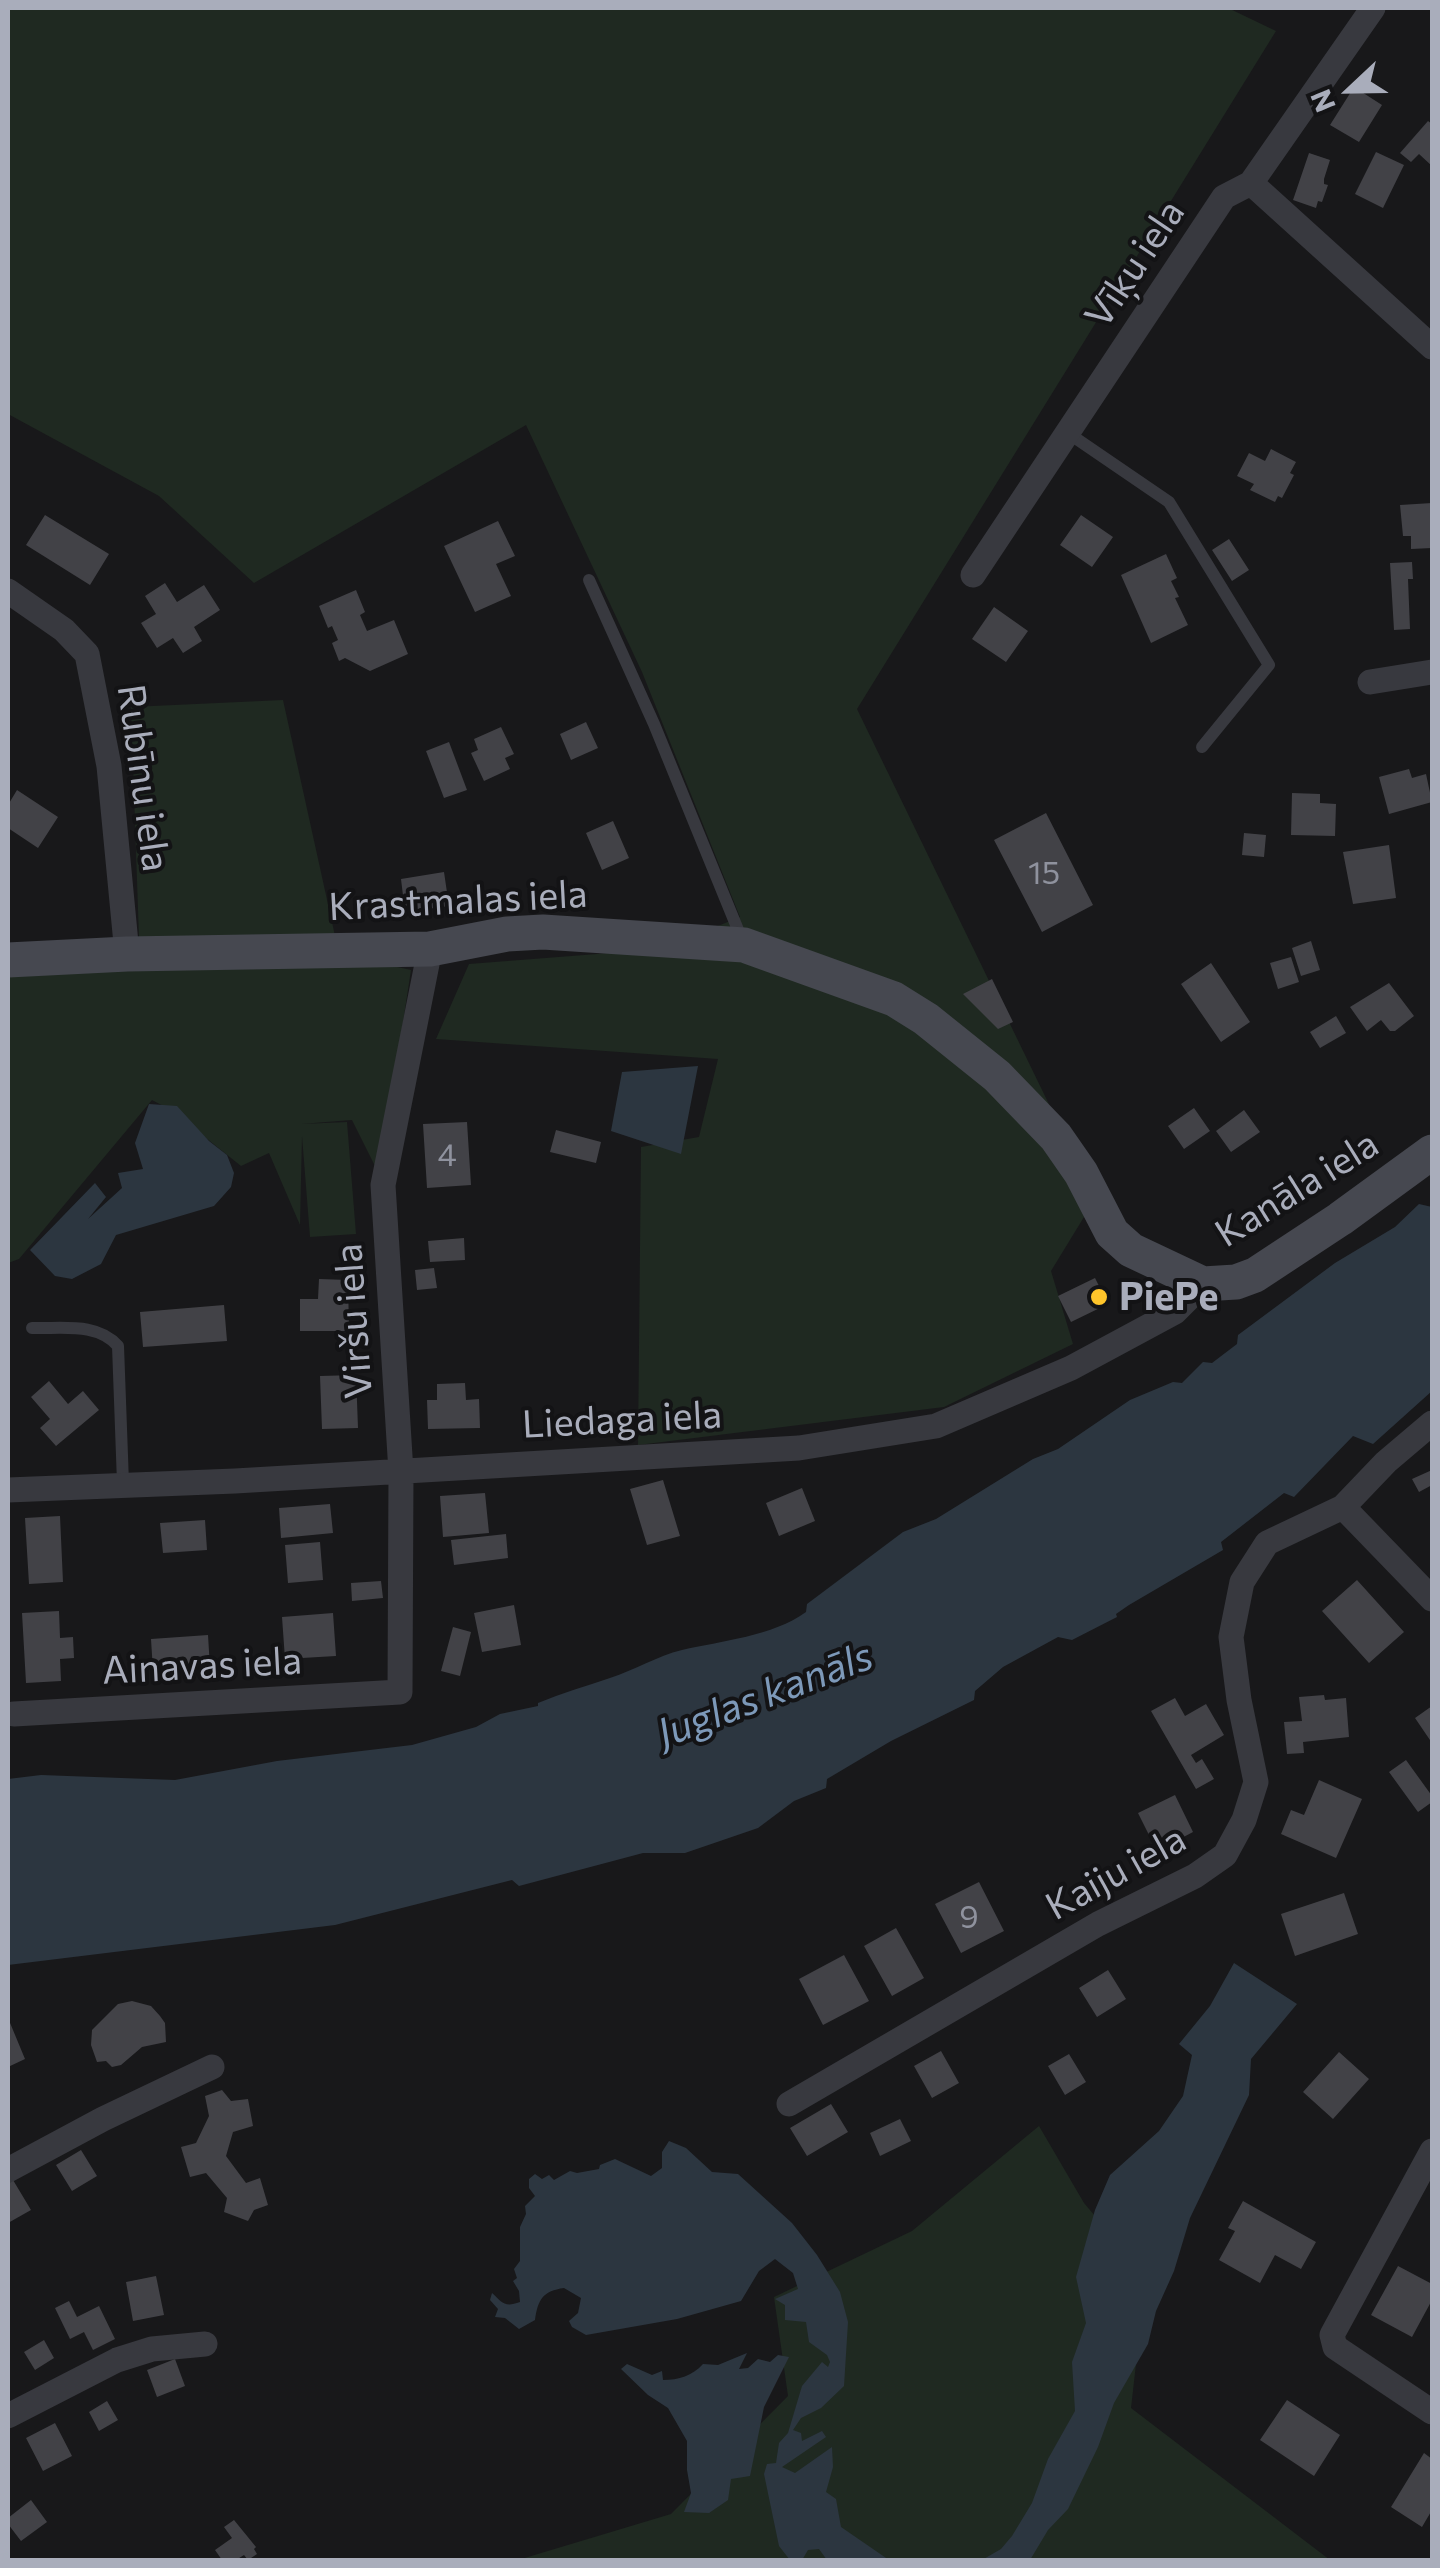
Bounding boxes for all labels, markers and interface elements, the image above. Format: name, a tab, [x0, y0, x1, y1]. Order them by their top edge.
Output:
north arrow	[1300, 40, 1400, 140]
text: N	[1302, 85, 1342, 117]
street label: Vīķu iela	[1076, 191, 1194, 337]
street label: Rubīnu iela	[107, 682, 179, 874]
house number: 15	[1028, 854, 1060, 892]
street label: Krastmalas iela	[327, 871, 589, 931]
street label: Kanāla iela	[1207, 1121, 1387, 1257]
house number: 4	[437, 1136, 457, 1174]
street label: Viršu iela	[326, 1242, 382, 1400]
place label: PiePe	[1119, 1274, 1218, 1320]
marker: PiePe	[1088, 1286, 1110, 1308]
street label: Liedaga iela	[521, 1392, 723, 1448]
water label: Juglas kanāls	[650, 1632, 880, 1758]
street label: Ainavas iela	[101, 1638, 303, 1694]
street label: Kaiju iela	[1038, 1816, 1194, 1930]
house number: 9	[959, 1898, 979, 1936]

